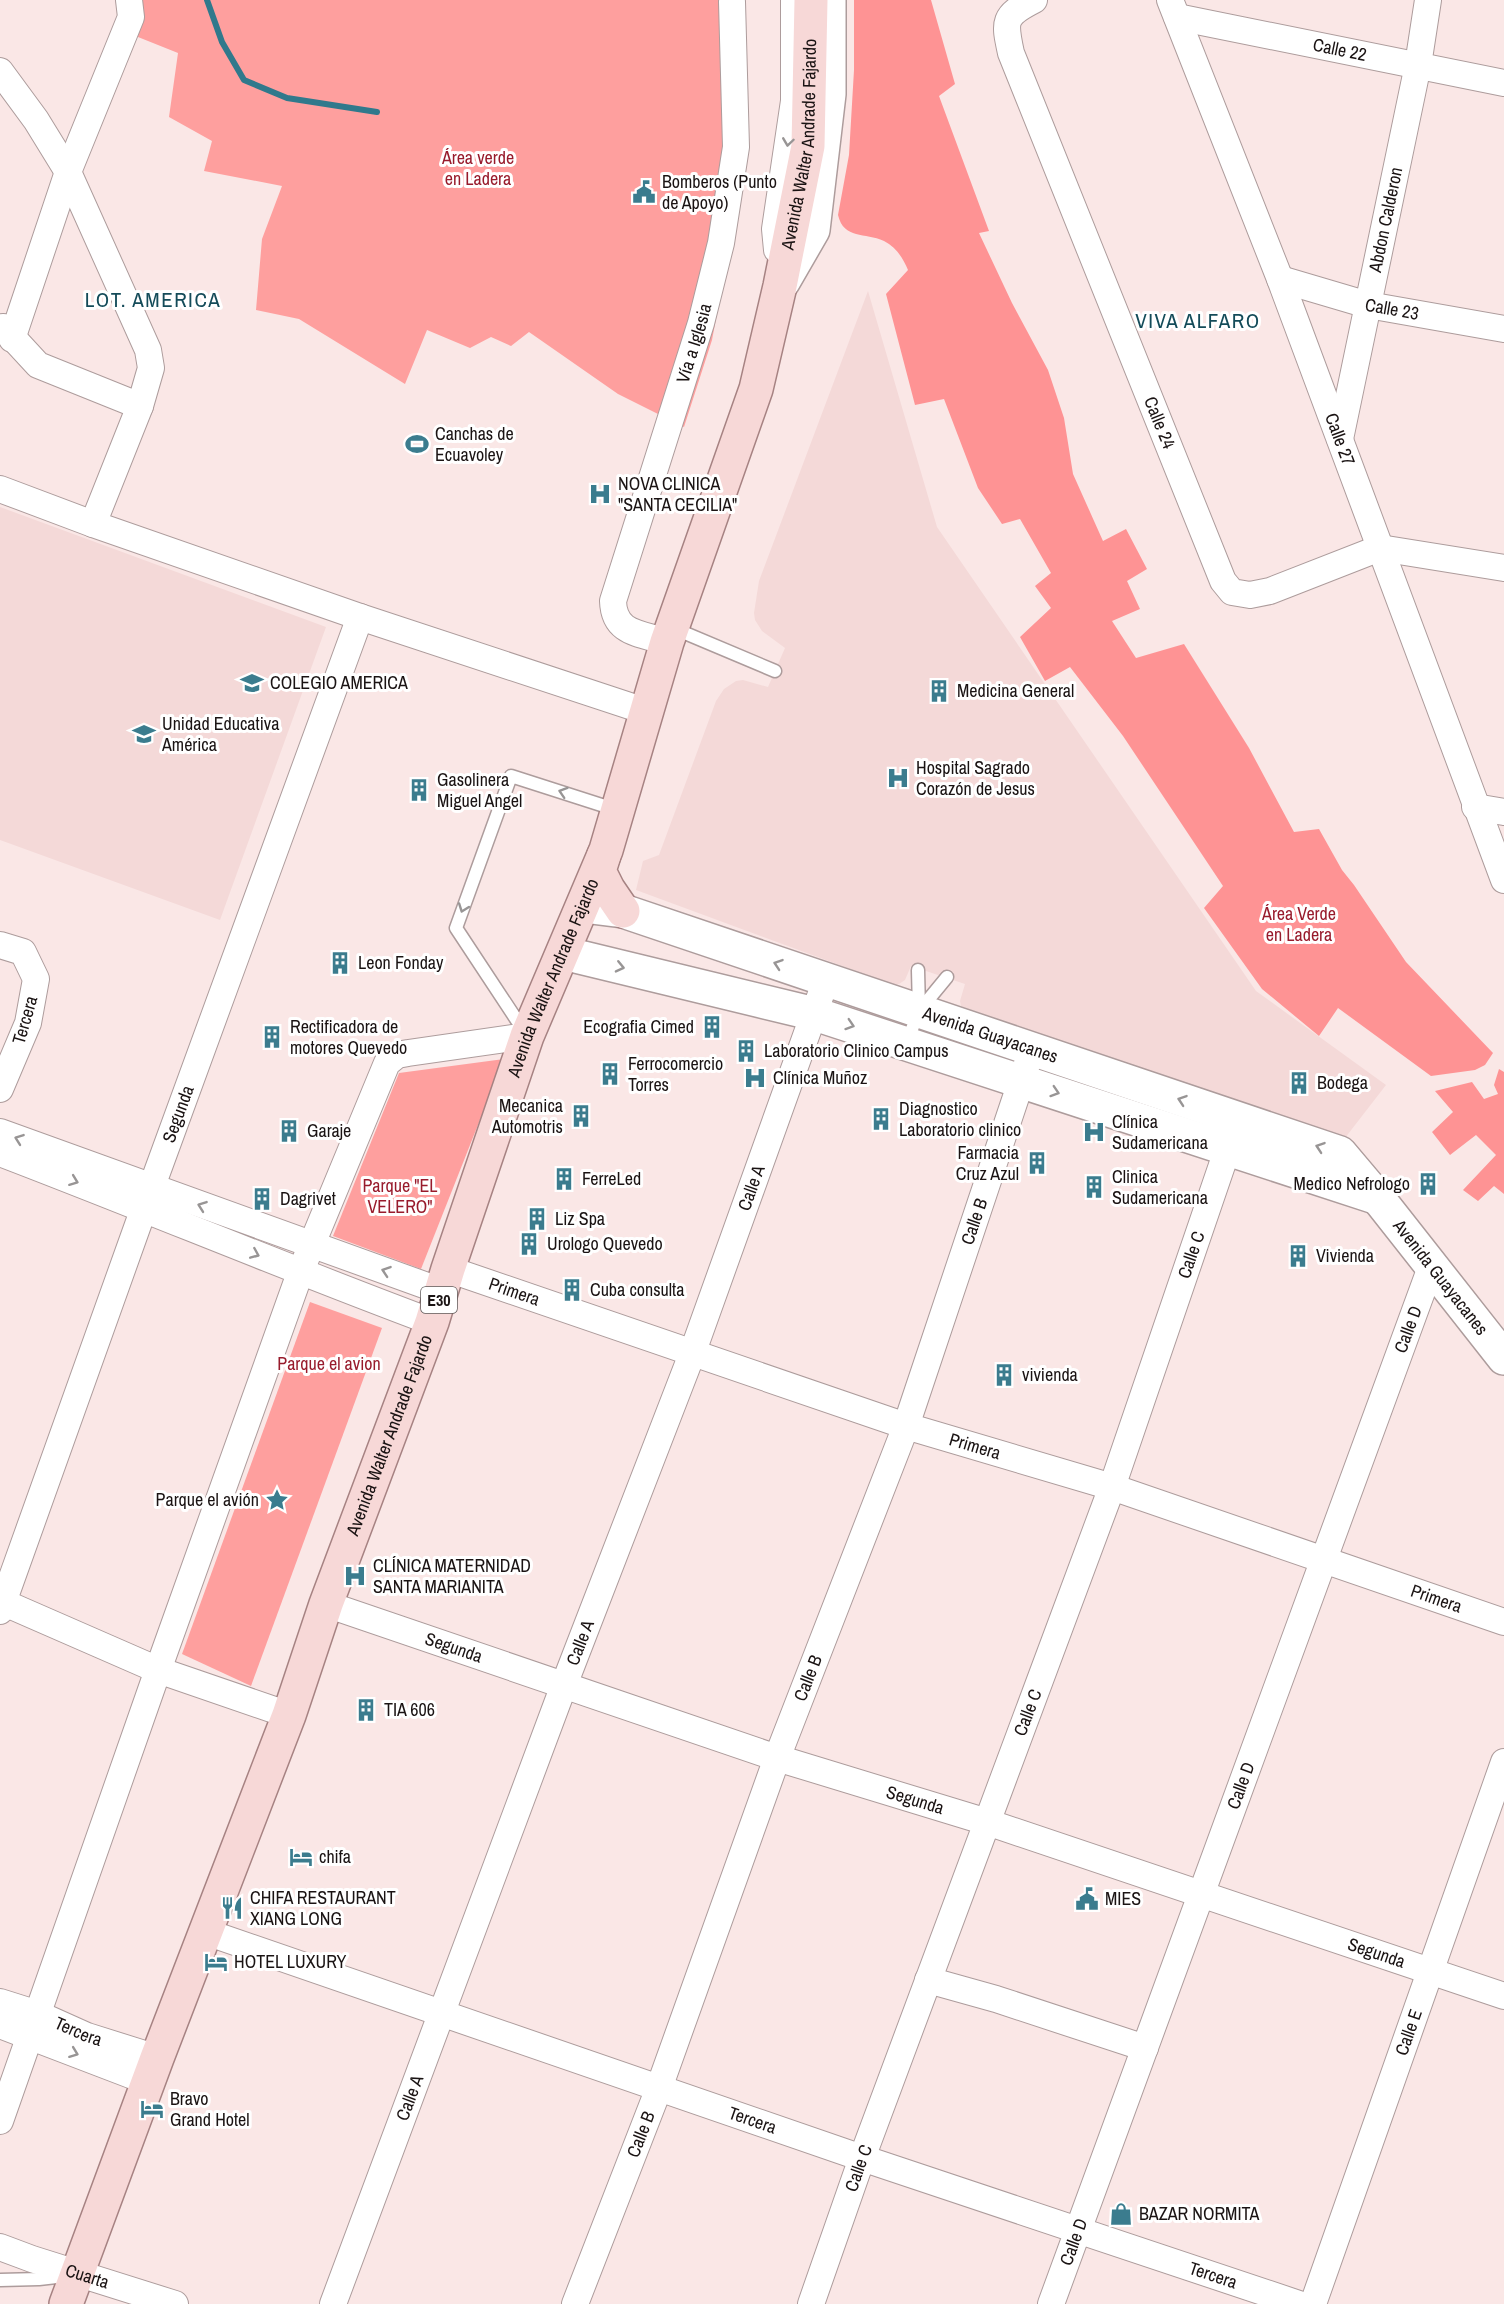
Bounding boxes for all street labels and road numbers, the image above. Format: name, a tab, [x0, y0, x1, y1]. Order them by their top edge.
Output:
street label: Calle 22	[1311, 32, 1369, 67]
street label: Avenida Walter Andrade Fajardo	[774, 38, 822, 253]
street label: Abdon Calderon	[1362, 165, 1408, 275]
street label: Calle 23	[1363, 292, 1421, 326]
street label: Vía a Iglesia	[670, 301, 717, 386]
street label: Calle 24	[1138, 393, 1182, 452]
street label: Calle 27	[1319, 409, 1361, 469]
street label: Avenida Walter Andrade Fajardo	[501, 874, 604, 1081]
street label: Tercera	[6, 993, 43, 1047]
street label: Avenida Guayacanes	[919, 1000, 1061, 1069]
street label: Segunda	[156, 1082, 200, 1146]
street label: Calle A	[731, 1161, 771, 1214]
street label: Calle B	[954, 1195, 993, 1248]
street label: Avenida Guayacanes	[1387, 1213, 1494, 1340]
street label: Calle C	[1171, 1228, 1211, 1282]
street label: Primera	[485, 1271, 543, 1312]
road number: E30	[421, 1287, 457, 1313]
street label: Calle D	[1388, 1302, 1428, 1356]
street label: Avenida Walter Andrade Fajardo	[339, 1331, 438, 1540]
street label: Primera	[946, 1426, 1004, 1465]
street label: Primera	[1408, 1578, 1465, 1619]
street label: Calle A	[560, 1616, 600, 1669]
street label: Segunda	[422, 1626, 486, 1669]
street label: Calle B	[787, 1651, 828, 1705]
street label: Calle C	[1007, 1685, 1048, 1739]
street label: Calle D	[1220, 1758, 1261, 1813]
street label: Segunda	[883, 1779, 947, 1820]
street label: Segunda	[1345, 1931, 1409, 1974]
street label: Calle E	[1389, 2006, 1428, 2059]
street label: Tercera	[51, 2010, 105, 2052]
street label: Calle A	[390, 2071, 429, 2124]
street label: Tercera	[725, 2100, 780, 2140]
street label: Calle B	[620, 2107, 661, 2161]
street label: Calle C	[838, 2141, 878, 2195]
street label: Calle D	[1053, 2215, 1093, 2269]
street label: Tercera	[1186, 2255, 1241, 2294]
street label: Cuarta	[62, 2257, 112, 2294]

